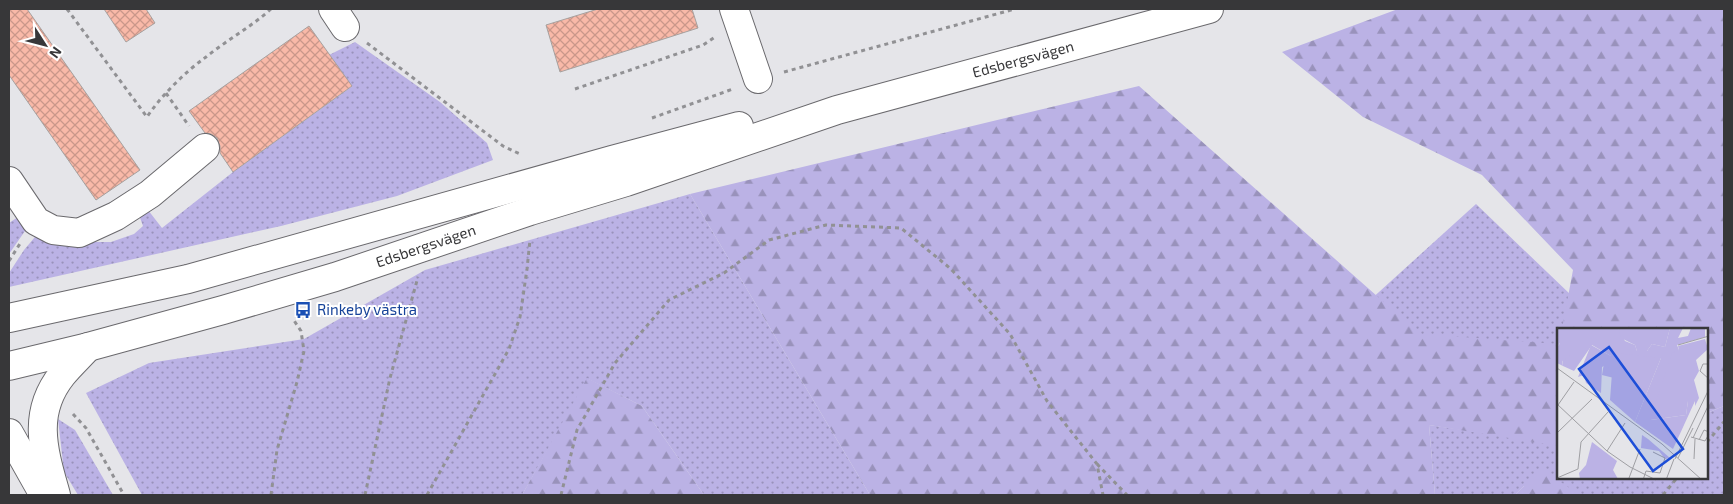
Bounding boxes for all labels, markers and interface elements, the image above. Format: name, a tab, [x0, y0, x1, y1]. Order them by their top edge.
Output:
north arrow	[20, 20, 70, 70]
street label: Edsbergsvägen	[970, 36, 1076, 81]
text: N	[46, 44, 66, 62]
street label: Edsbergsvägen	[373, 220, 478, 271]
bus stop icon: Rinkeby västra	[293, 300, 313, 320]
place label: Rinkeby västra	[317, 300, 417, 318]
inset map	[1557, 328, 1708, 479]

